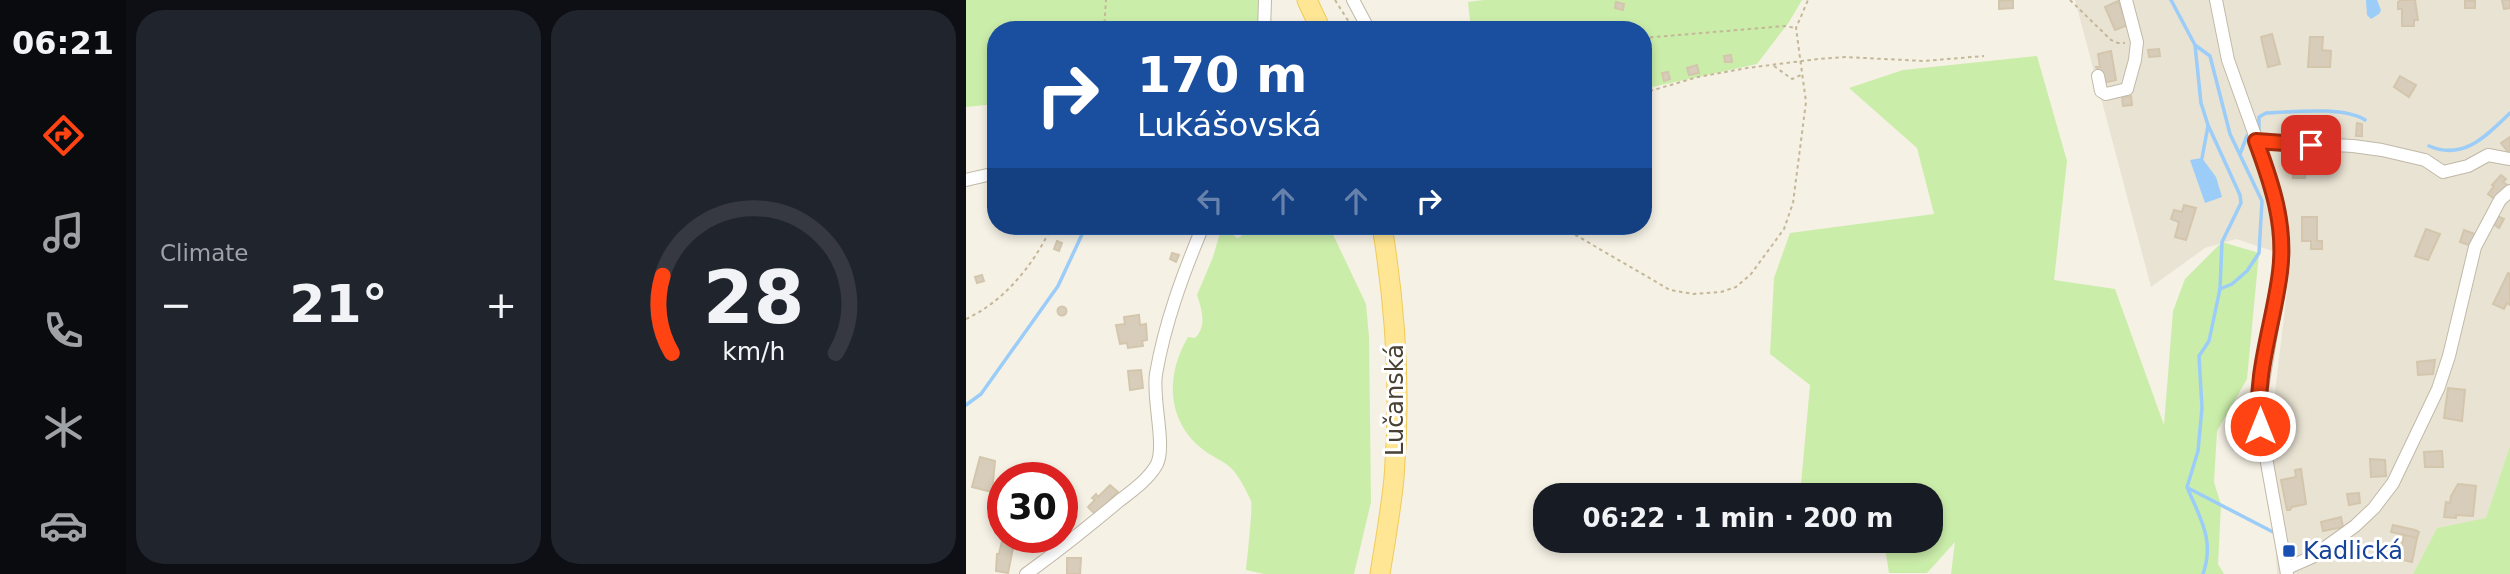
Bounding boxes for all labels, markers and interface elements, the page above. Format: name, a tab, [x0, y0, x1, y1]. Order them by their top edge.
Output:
text: 06:21	[12, 24, 114, 62]
text: 170 m	[1137, 47, 1307, 104]
icon: right	[1022, 49, 1113, 140]
text: Lukášovská	[1137, 106, 1322, 144]
icon: directions	[39, 111, 88, 160]
pin	[2281, 115, 2341, 175]
icon: arrive	[2292, 126, 2330, 164]
icon: left	[1191, 182, 1229, 220]
icon: ahead	[1264, 182, 1302, 220]
icon: ahead	[1337, 182, 1375, 220]
icon: right	[1410, 182, 1448, 220]
icon: music	[39, 208, 88, 257]
text: Climate	[160, 240, 249, 266]
text: 28	[703, 255, 804, 340]
text: 21°	[289, 274, 388, 334]
text: −	[160, 283, 192, 327]
text: +	[485, 283, 517, 327]
icon: phone	[39, 306, 88, 355]
text: km/h	[722, 337, 785, 366]
street label: Lučanská	[1381, 344, 1409, 456]
position arrow	[2223, 389, 2297, 463]
icon: climate	[39, 403, 88, 452]
speed limit sign: 30	[987, 462, 1078, 553]
icon: car	[39, 501, 88, 550]
text: 06:22 · 1 min · 200 m	[1583, 503, 1893, 533]
place label: Kadlická	[2303, 537, 2403, 565]
marker: Kadlická	[2281, 543, 2297, 559]

